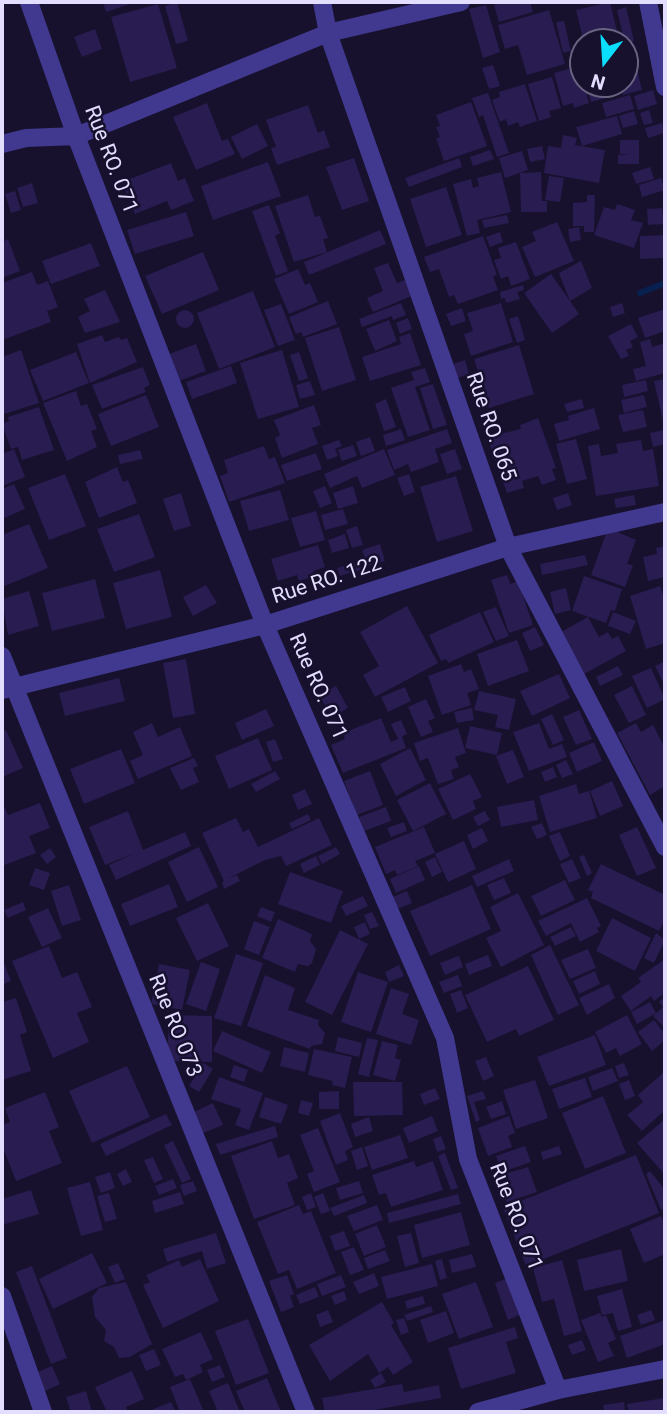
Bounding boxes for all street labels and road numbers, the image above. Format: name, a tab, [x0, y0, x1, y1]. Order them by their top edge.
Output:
street label: Rue RO. 071	[78, 103, 142, 217]
street label: Rue RO. 065	[460, 369, 520, 485]
street label: Rue RO. 122	[269, 552, 385, 610]
street label: Rue RO. 071	[282, 630, 352, 744]
street label: Rue RO 073	[142, 971, 206, 1081]
street label: Rue RO. 071	[483, 1160, 547, 1274]

